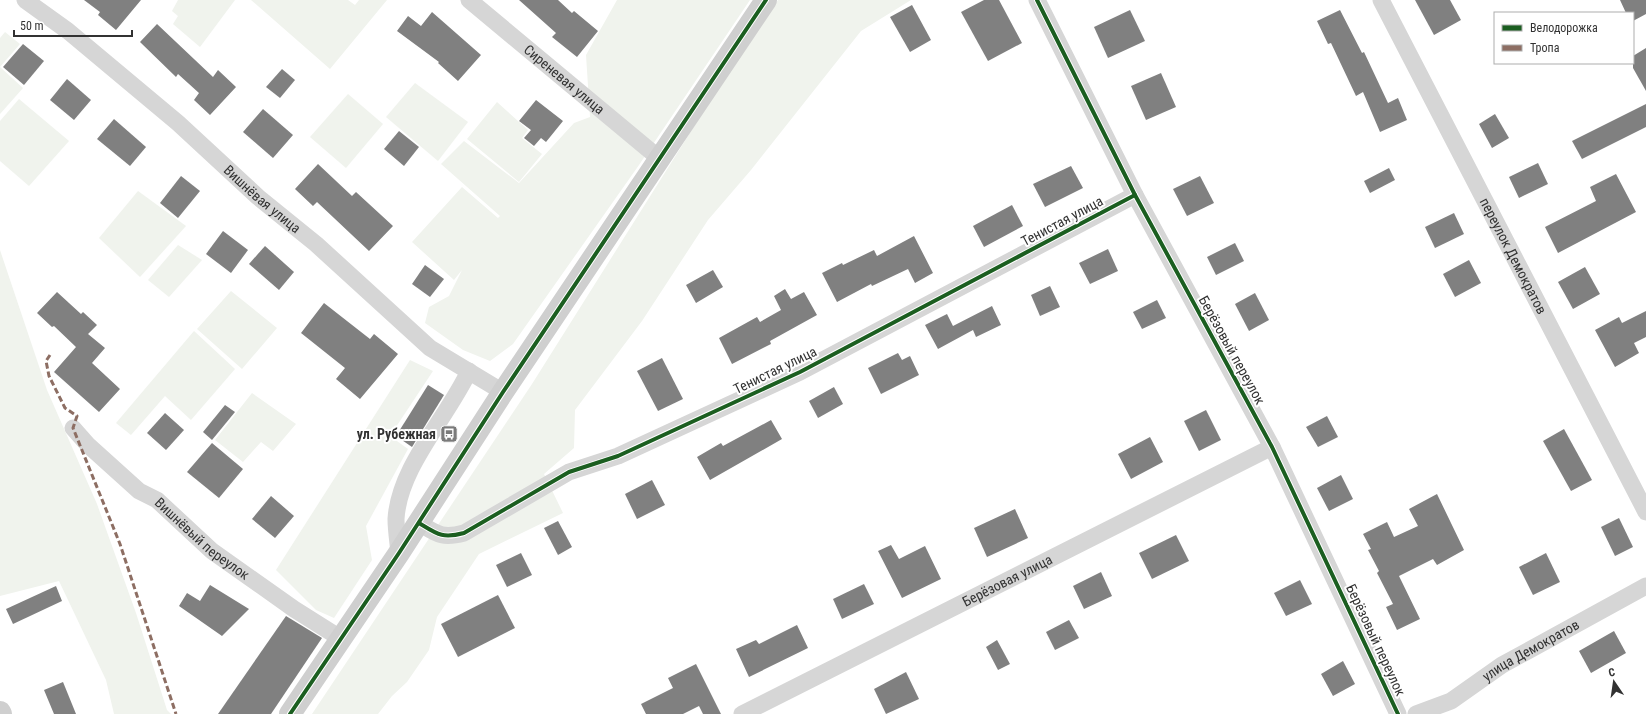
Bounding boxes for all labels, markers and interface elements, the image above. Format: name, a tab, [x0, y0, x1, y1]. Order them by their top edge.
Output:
scale bar	[14, 12, 132, 38]
legend	[1494, 12, 1634, 64]
text: 50 m	[20, 19, 44, 33]
text: Велодорожка	[1530, 21, 1598, 35]
street label: Сиреневая улица	[521, 41, 608, 117]
text: Тропа	[1530, 41, 1560, 55]
street label: Вишнёвая улица	[221, 162, 304, 236]
street label: Тенистая улица	[1018, 193, 1106, 249]
street label: переулок Демократов	[1477, 195, 1550, 317]
street label: Берёзовый переулок	[1196, 293, 1269, 407]
street label: Тенистая улица	[731, 343, 819, 397]
bus stop icon: ул. Рубежная	[439, 424, 459, 444]
place label: ул. Рубежная	[357, 426, 436, 442]
street label: Вишнёвый переулок	[152, 494, 253, 583]
street label: Берёзовая улица	[960, 551, 1055, 610]
street label: Берёзовый переулок	[1343, 582, 1409, 699]
street label: улица Демократов	[1479, 616, 1582, 684]
north arrow	[1594, 662, 1634, 702]
text: С	[1607, 666, 1616, 680]

